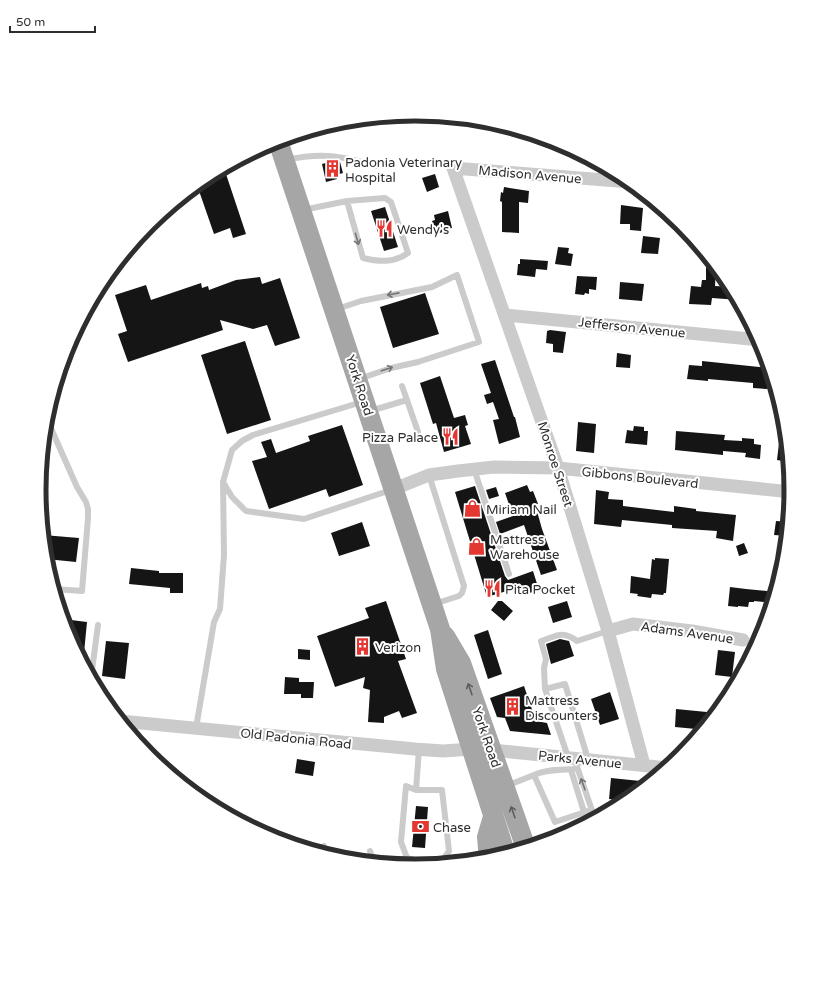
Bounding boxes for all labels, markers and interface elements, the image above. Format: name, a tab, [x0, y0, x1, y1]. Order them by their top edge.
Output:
scale bar	[10, 8, 95, 34]
text: 50 m	[16, 15, 45, 29]
place label: Padonia Veterinary Hospital	[345, 155, 462, 186]
building icon: Padonia Veterinary Hospital	[322, 159, 342, 179]
street label: Madison Avenue	[478, 163, 582, 187]
restaurant icon: Wendy's	[374, 219, 394, 239]
place label: Wendy's	[397, 222, 449, 238]
one-way arrow	[354, 232, 361, 245]
one-way arrow	[387, 290, 400, 298]
street label: Jefferson Avenue	[578, 314, 686, 342]
street label: York Road	[342, 353, 376, 418]
one-way arrow	[381, 365, 394, 372]
street label: Monroe Street	[534, 420, 576, 509]
restaurant icon: Pizza Palace	[441, 427, 461, 447]
place label: Pizza Palace	[362, 430, 438, 446]
street label: Gibbons Boulevard	[581, 464, 699, 492]
shop icon: Miriam Nail	[463, 499, 483, 519]
place label: Miriam Nail	[486, 502, 557, 518]
place label: Mattress Warehouse	[490, 532, 559, 563]
shop icon: Mattress Warehouse	[467, 536, 487, 556]
restaurant icon: Pita Pocket	[482, 579, 502, 599]
place label: Pita Pocket	[505, 582, 575, 598]
street label: Adams Avenue	[640, 619, 734, 647]
building icon: Verizon	[352, 637, 372, 657]
place label: Verizon	[375, 640, 421, 656]
one-way arrow	[466, 683, 474, 695]
place label: Mattress Discounters	[525, 693, 598, 724]
building icon: Mattress Discounters	[502, 697, 522, 717]
street label: York Road	[468, 705, 504, 770]
street label: Old Padonia Road	[240, 725, 352, 753]
street label: Parks Avenue	[537, 748, 622, 772]
one-way arrow	[578, 778, 586, 790]
one-way arrow	[509, 806, 517, 818]
bank icon: Chase	[410, 817, 430, 837]
place label: Chase	[433, 820, 471, 836]

